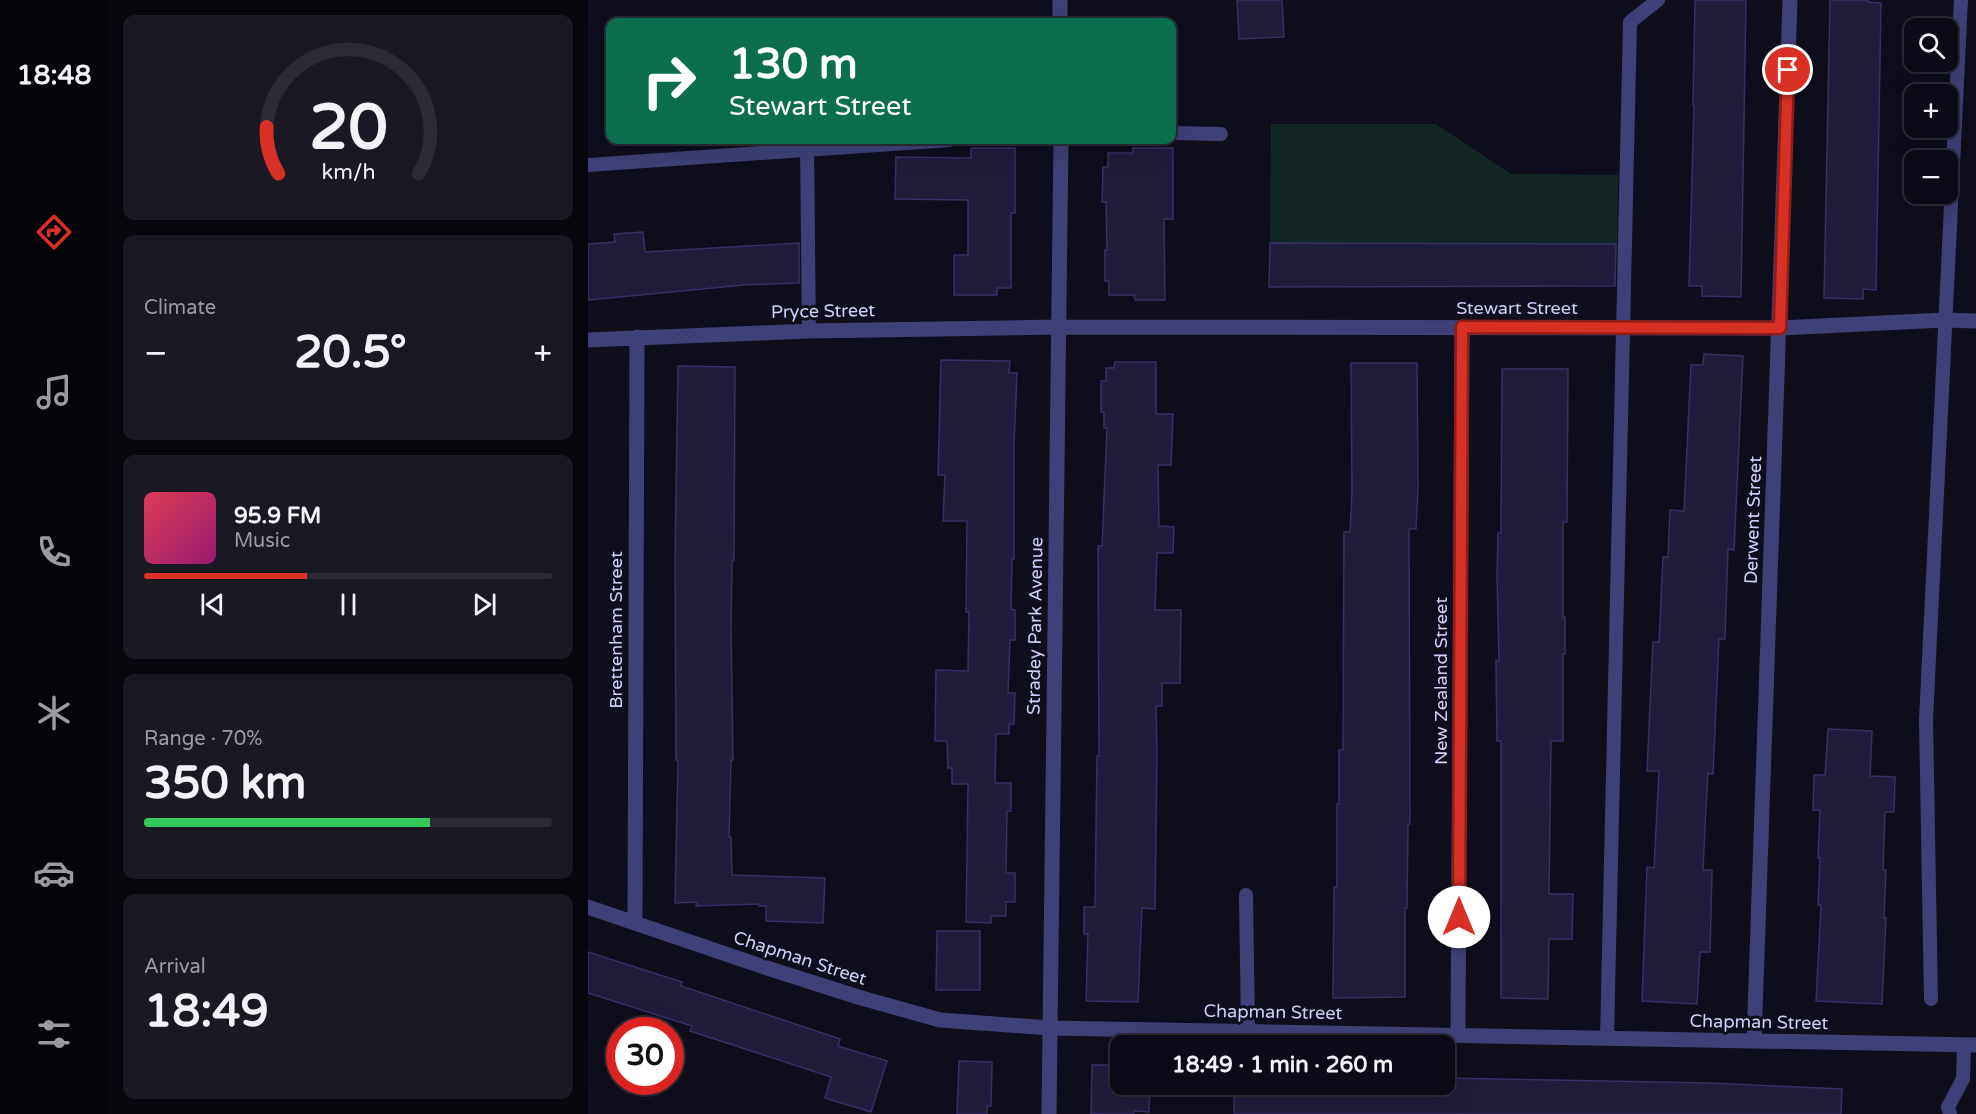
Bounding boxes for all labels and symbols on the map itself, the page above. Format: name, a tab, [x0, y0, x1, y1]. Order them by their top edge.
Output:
pin	[1762, 44, 1813, 95]
street label: Stewart Street	[1456, 297, 1578, 319]
street label: Pryce Street	[771, 299, 875, 323]
street label: Derwent Street	[1740, 455, 1766, 585]
street label: Stradey Park Avenue	[1022, 537, 1048, 715]
street label: Brettenham Street	[605, 551, 627, 709]
street label: New Zealand Street	[1430, 597, 1452, 765]
position arrow	[1427, 885, 1491, 949]
street label: Chapman Street	[731, 926, 869, 990]
street label: Chapman Street	[1203, 1000, 1343, 1024]
street label: Chapman Street	[1689, 1010, 1829, 1034]
speed limit sign: 30	[606, 1017, 684, 1095]

